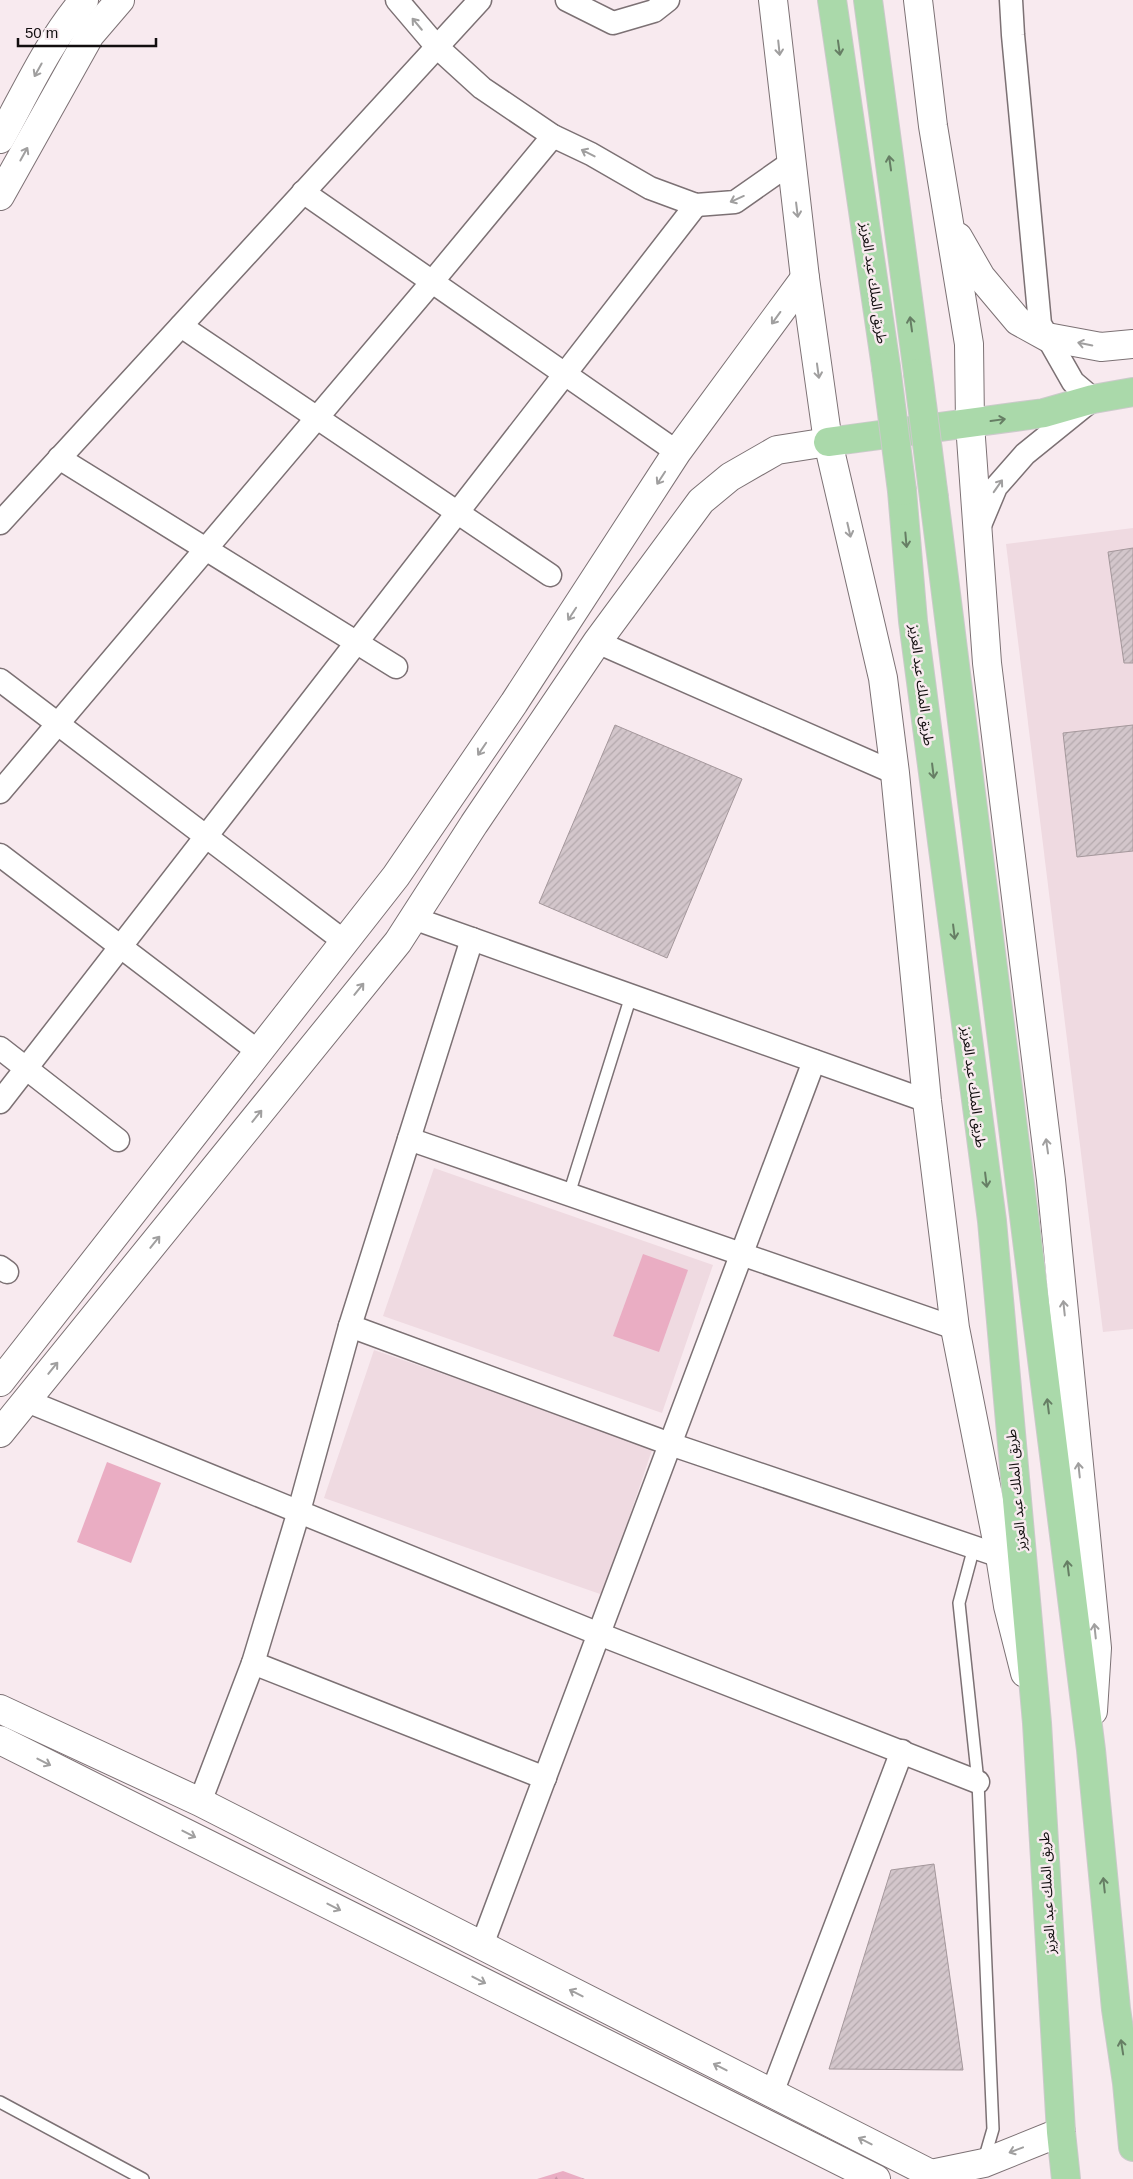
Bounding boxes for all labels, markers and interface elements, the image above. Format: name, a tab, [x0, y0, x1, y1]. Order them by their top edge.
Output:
scale bar	[18, 15, 155, 47]
one-way arrow	[412, 18, 423, 31]
text: 50 m	[25, 24, 58, 41]
one-way arrow	[774, 40, 784, 56]
one-way arrow	[835, 40, 845, 56]
one-way arrow	[33, 62, 42, 77]
one-way arrow	[19, 147, 29, 161]
one-way arrow	[581, 148, 596, 157]
one-way arrow	[884, 156, 894, 172]
one-way arrow	[729, 194, 744, 204]
one-way arrow	[792, 202, 802, 218]
street label: طريق الملك عبد العزيز	[855, 220, 890, 345]
one-way arrow	[771, 310, 781, 324]
one-way arrow	[906, 317, 916, 333]
one-way arrow	[1077, 338, 1093, 348]
one-way arrow	[813, 363, 823, 379]
one-way arrow	[990, 415, 1006, 425]
one-way arrow	[656, 470, 666, 484]
one-way arrow	[993, 479, 1003, 493]
one-way arrow	[845, 522, 854, 538]
one-way arrow	[901, 531, 911, 547]
one-way arrow	[567, 607, 577, 621]
street label: طريق الملك عبد العزيز	[904, 622, 937, 747]
one-way arrow	[477, 742, 487, 756]
one-way arrow	[928, 762, 938, 778]
one-way arrow	[949, 923, 959, 939]
one-way arrow	[354, 983, 365, 996]
street label: طريق الملك عبد العزيز	[956, 1024, 989, 1149]
one-way arrow	[252, 1110, 263, 1123]
one-way arrow	[1042, 1139, 1052, 1155]
one-way arrow	[982, 1171, 992, 1187]
one-way arrow	[150, 1236, 161, 1249]
one-way arrow	[1059, 1300, 1069, 1316]
one-way arrow	[47, 1362, 58, 1375]
one-way arrow	[1043, 1399, 1053, 1415]
street label: طريق الملك عبد العزيز	[1003, 1428, 1031, 1553]
one-way arrow	[1075, 1462, 1084, 1478]
one-way arrow	[1063, 1560, 1073, 1576]
one-way arrow	[1090, 1624, 1100, 1640]
one-way arrow	[36, 1757, 51, 1767]
one-way arrow	[181, 1830, 196, 1839]
street label: طريق الملك عبد العزيز	[1036, 1831, 1060, 1956]
one-way arrow	[1099, 1878, 1109, 1894]
one-way arrow	[326, 1903, 341, 1912]
one-way arrow	[471, 1976, 486, 1985]
one-way arrow	[568, 1988, 583, 1998]
one-way arrow	[1117, 2039, 1127, 2055]
one-way arrow	[713, 2062, 728, 2072]
one-way arrow	[858, 2136, 873, 2145]
one-way arrow	[1009, 2146, 1024, 2155]

